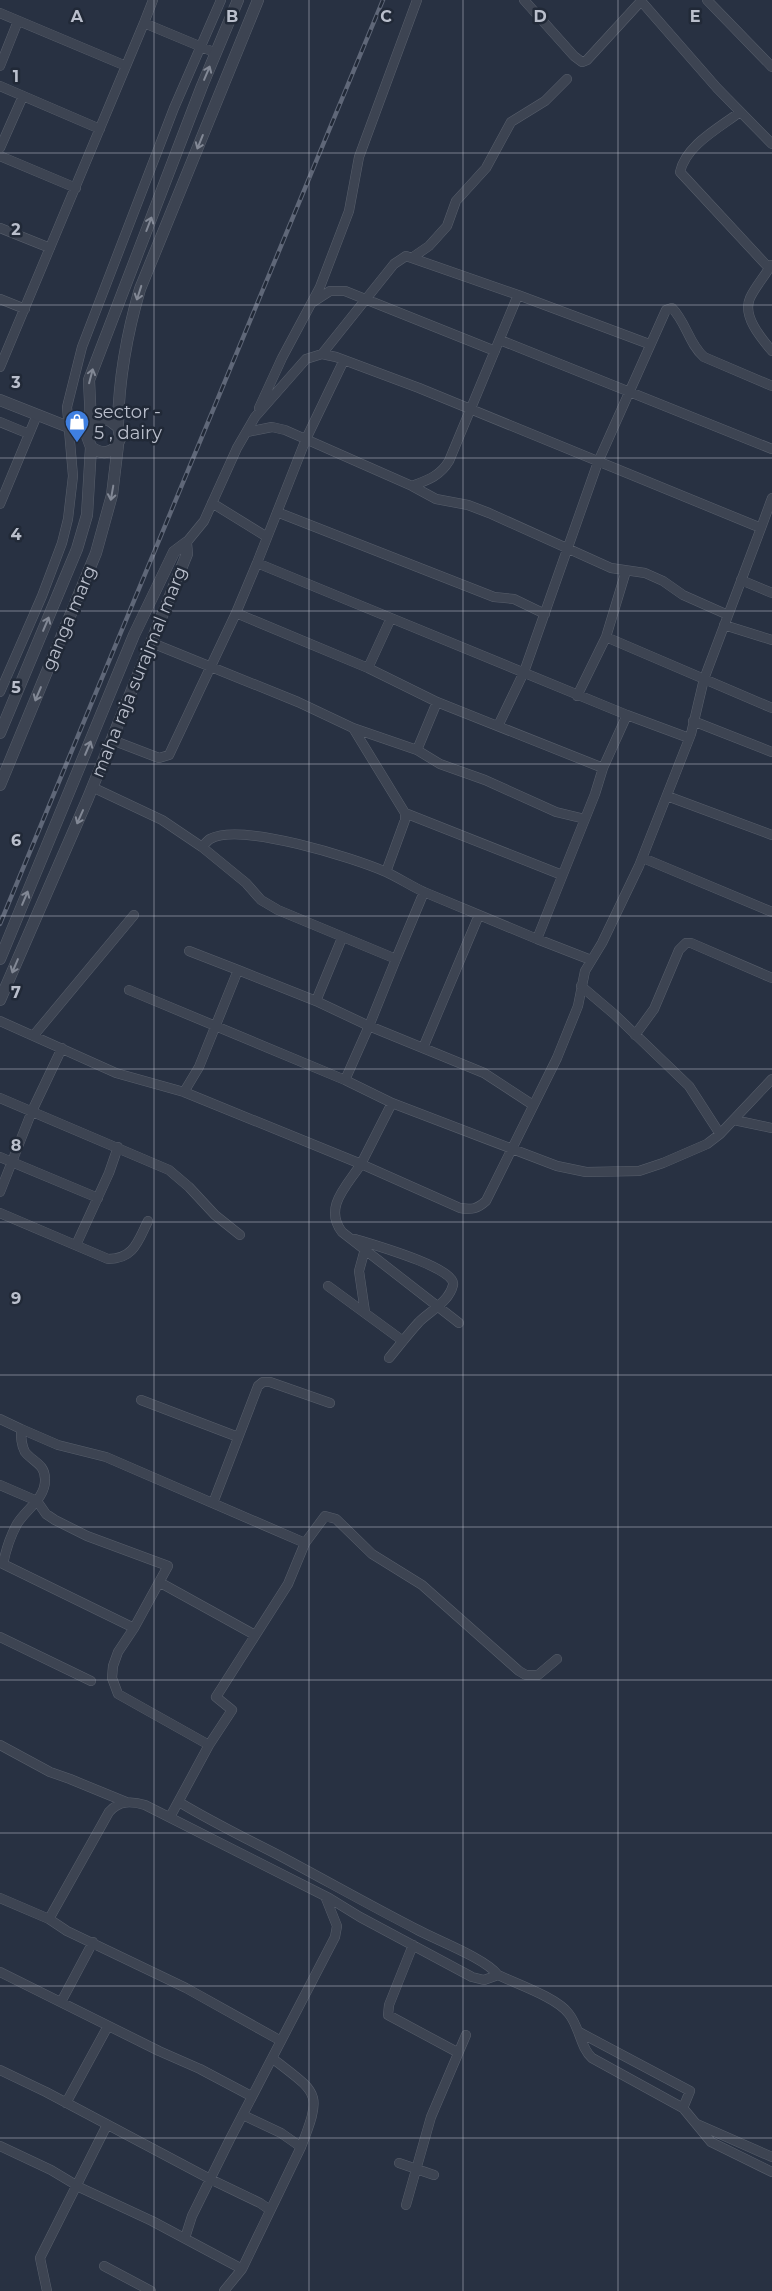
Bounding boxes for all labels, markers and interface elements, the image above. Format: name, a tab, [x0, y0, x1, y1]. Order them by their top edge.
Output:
text: A	[70, 7, 84, 26]
text: B	[226, 7, 238, 26]
text: C	[380, 7, 392, 26]
text: D	[533, 7, 547, 26]
text: E	[690, 7, 700, 26]
one-way arrow	[203, 66, 213, 81]
text: 1	[13, 67, 19, 86]
one-way arrow	[195, 134, 204, 149]
one-way arrow	[145, 217, 154, 233]
text: 2	[11, 220, 21, 239]
one-way arrow	[133, 285, 143, 301]
one-way arrow	[87, 369, 97, 385]
text: 3	[10, 373, 21, 392]
place label: sector - 5 , dairy	[94, 401, 162, 444]
shop icon: sector - 5 , dairy	[64, 409, 90, 443]
one-way arrow	[106, 485, 116, 501]
text: 4	[10, 525, 22, 544]
street label: ganga marg	[37, 562, 101, 674]
street label: maha raja surajmal marg	[87, 563, 191, 781]
one-way arrow	[42, 616, 51, 631]
text: 5	[11, 678, 21, 697]
one-way arrow	[32, 687, 41, 702]
one-way arrow	[83, 741, 93, 756]
one-way arrow	[74, 809, 84, 824]
text: 6	[11, 831, 21, 850]
one-way arrow	[21, 891, 31, 906]
one-way arrow	[10, 958, 19, 973]
text: 7	[11, 983, 21, 1002]
text: 8	[11, 1136, 21, 1155]
text: 9	[11, 1289, 21, 1308]

